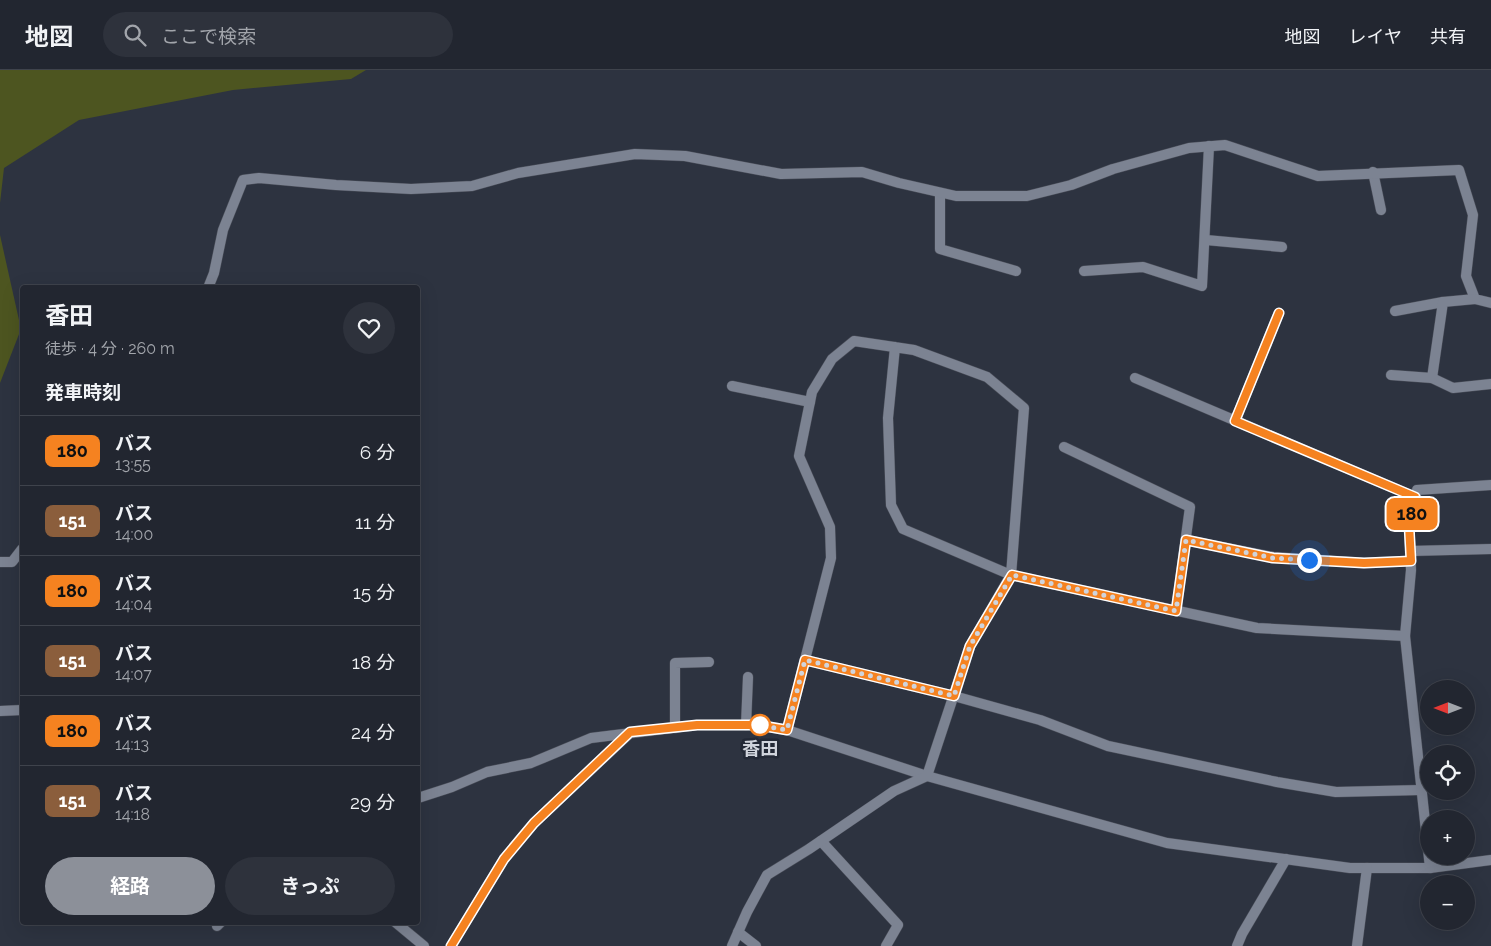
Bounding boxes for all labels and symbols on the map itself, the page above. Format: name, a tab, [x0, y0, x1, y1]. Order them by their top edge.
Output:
line badge: 180	[1383, 498, 1441, 530]
your location	[1297, 548, 1322, 573]
north arrow	[1420, 680, 1475, 735]
marker: 香田	[749, 714, 771, 736]
place label: 香田	[742, 738, 778, 759]

